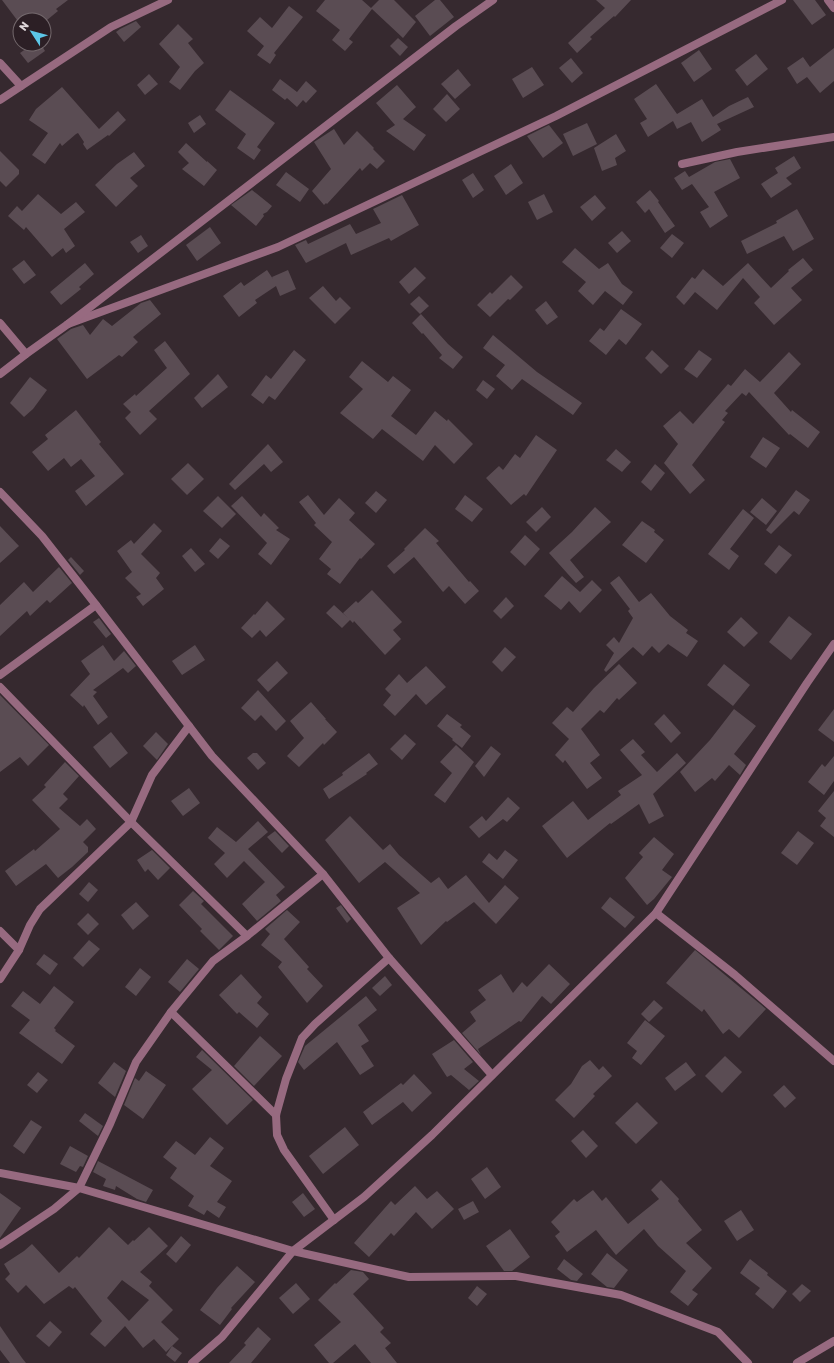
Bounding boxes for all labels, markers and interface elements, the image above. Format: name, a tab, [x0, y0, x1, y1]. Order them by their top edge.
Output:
north arrow	[12, 12, 52, 52]
text: N	[17, 19, 32, 33]

